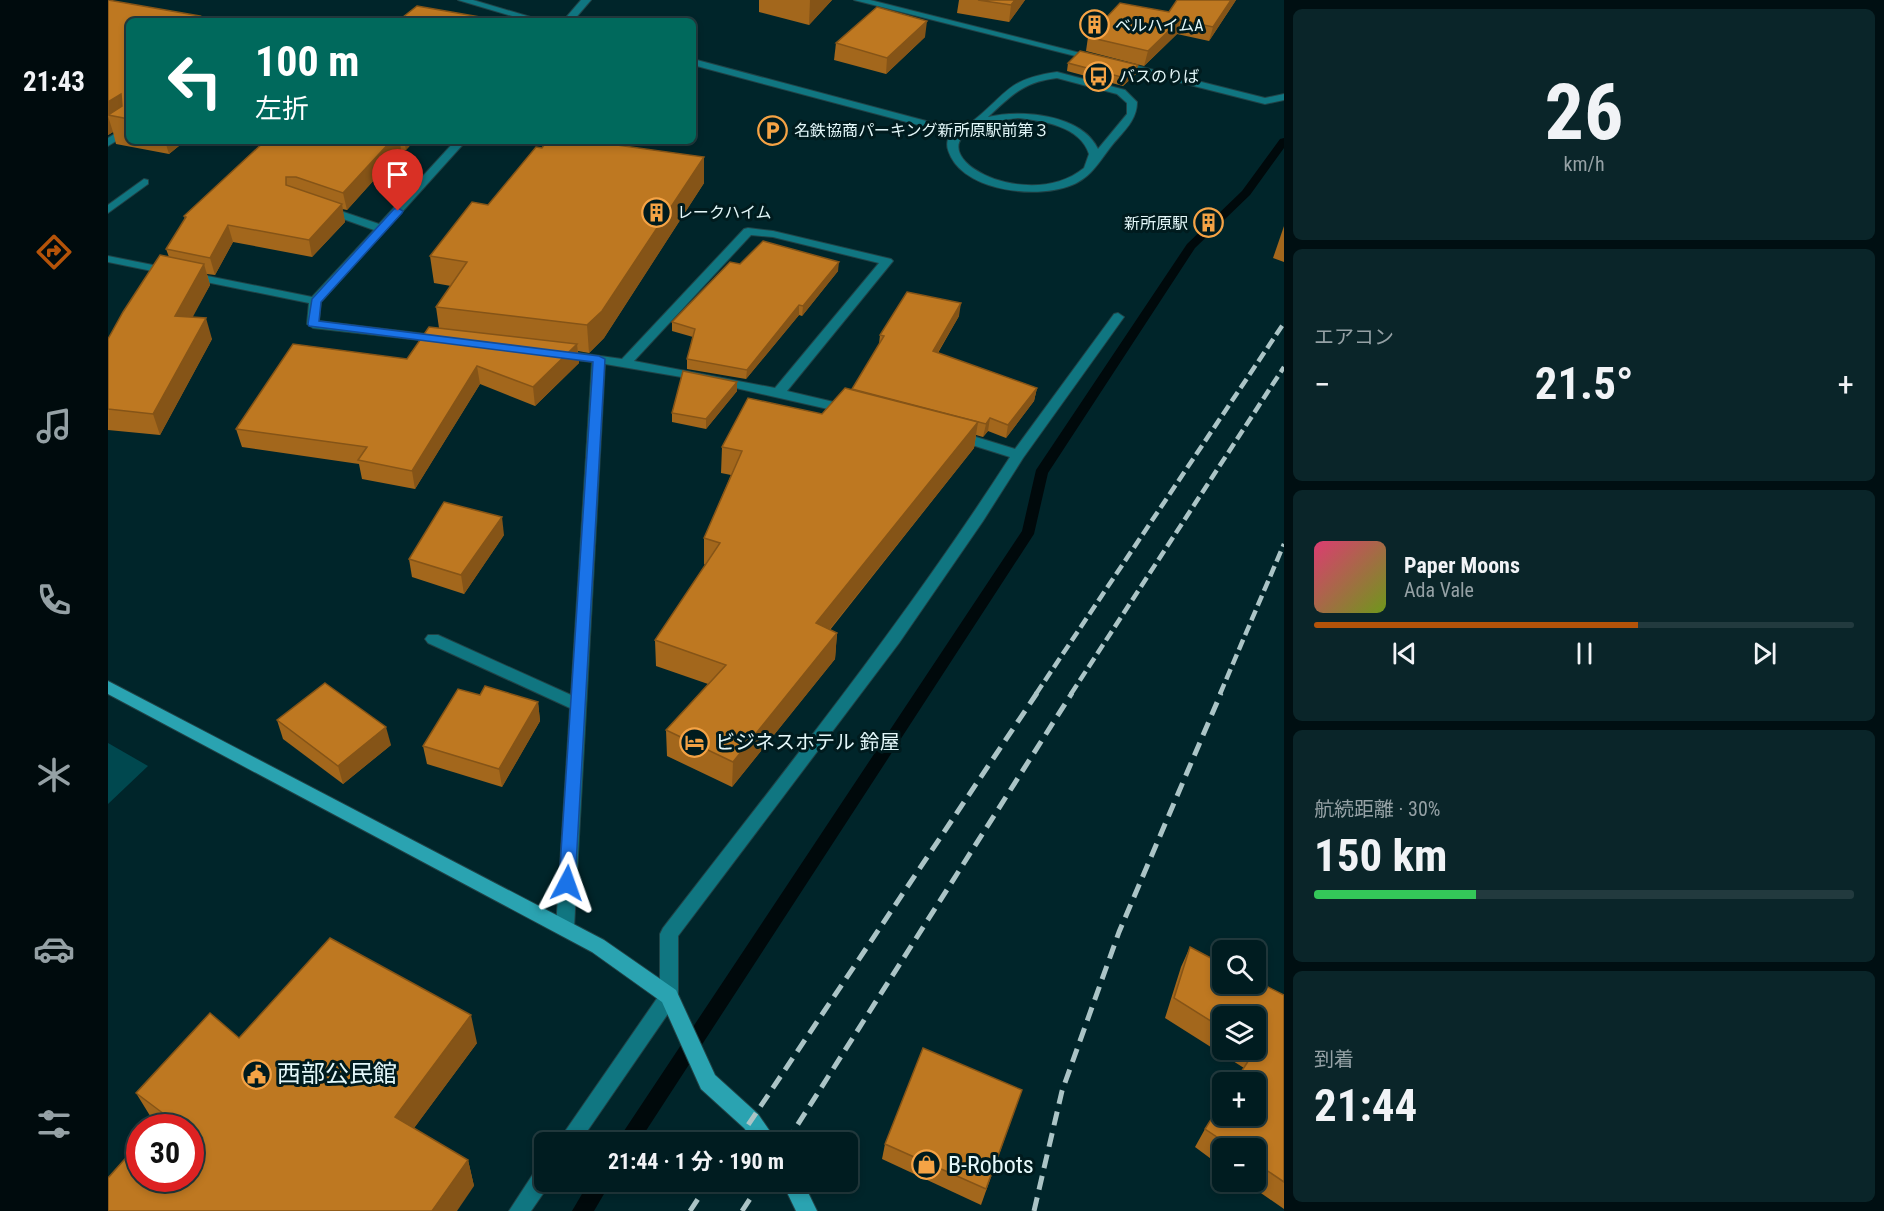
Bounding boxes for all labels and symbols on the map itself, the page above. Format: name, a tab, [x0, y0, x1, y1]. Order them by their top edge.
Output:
building icon: ベルハイムA	[1078, 9, 1110, 41]
place label: ベルハイムA	[1115, 16, 1204, 35]
bus stop icon: バスのりば	[1082, 60, 1114, 92]
place label: バスのりば	[1119, 67, 1199, 86]
parking icon: 名鉄協商パーキング新所原駅前第３	[757, 114, 789, 146]
place label: 名鉄協商パーキング新所原駅前第３	[794, 121, 1050, 140]
pin	[372, 149, 423, 211]
building icon: レークハイム	[640, 196, 672, 228]
place label: レークハイム	[677, 203, 772, 222]
building icon: 新所原駅	[1193, 207, 1225, 239]
place label: 新所原駅	[1124, 214, 1188, 233]
hotel icon: ビジネスホテル 鈴屋	[678, 726, 710, 758]
place label: ビジネスホテル 鈴屋	[715, 730, 900, 754]
position arrow	[535, 851, 599, 915]
public building icon: 西部公民館	[240, 1058, 272, 1090]
place label: 西部公民館	[277, 1060, 397, 1088]
speed limit sign: 30	[126, 1114, 204, 1192]
shop icon: B-Robots	[911, 1149, 943, 1181]
place label: B-Robots	[948, 1151, 1034, 1179]

